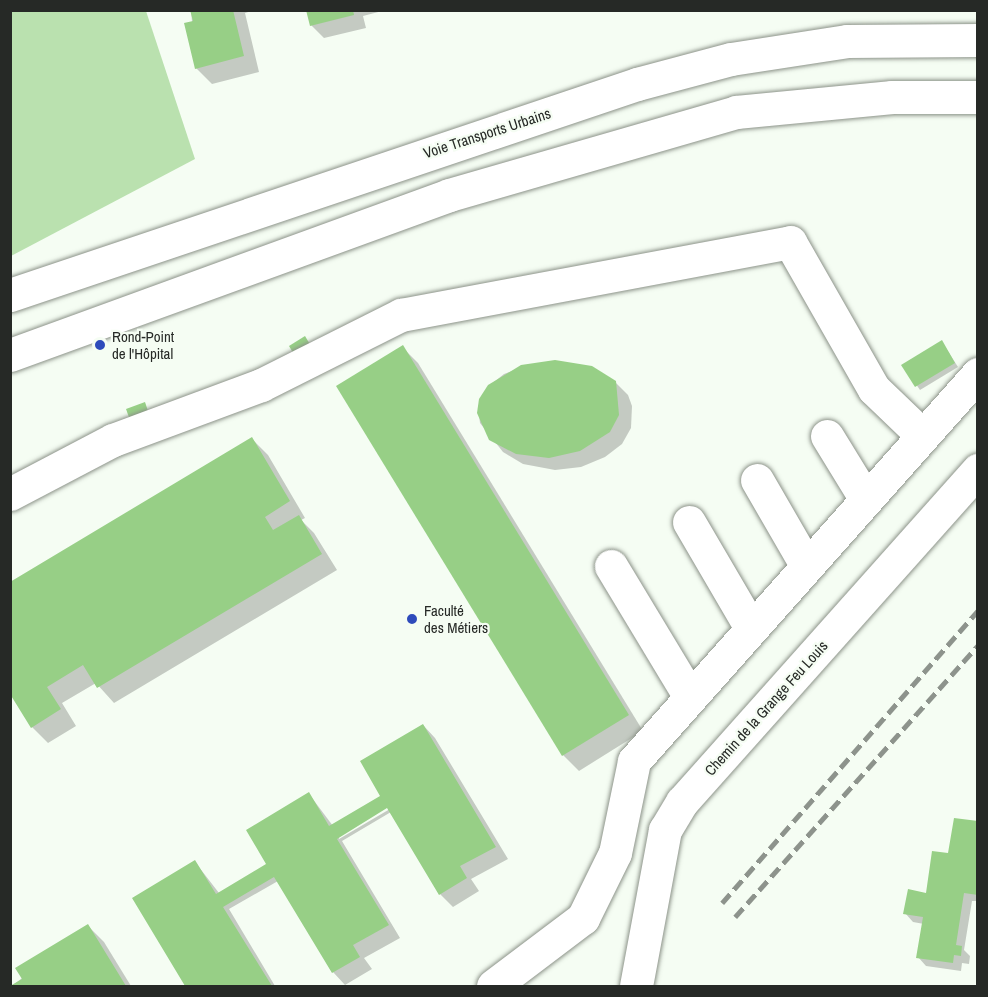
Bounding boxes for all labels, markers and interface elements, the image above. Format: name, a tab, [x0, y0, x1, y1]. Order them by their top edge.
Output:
street label: Voie Transports Urbains	[421, 104, 553, 162]
place label: Rond-Point de l'Hôpital	[112, 327, 174, 362]
marker: Rond-Point de l'Hôpital	[93, 338, 107, 352]
place label: Faculté des Métiers	[424, 601, 488, 636]
marker: Faculté des Métiers	[405, 612, 419, 626]
street label: Chemin de la Grange Feu Louis	[701, 637, 831, 779]

